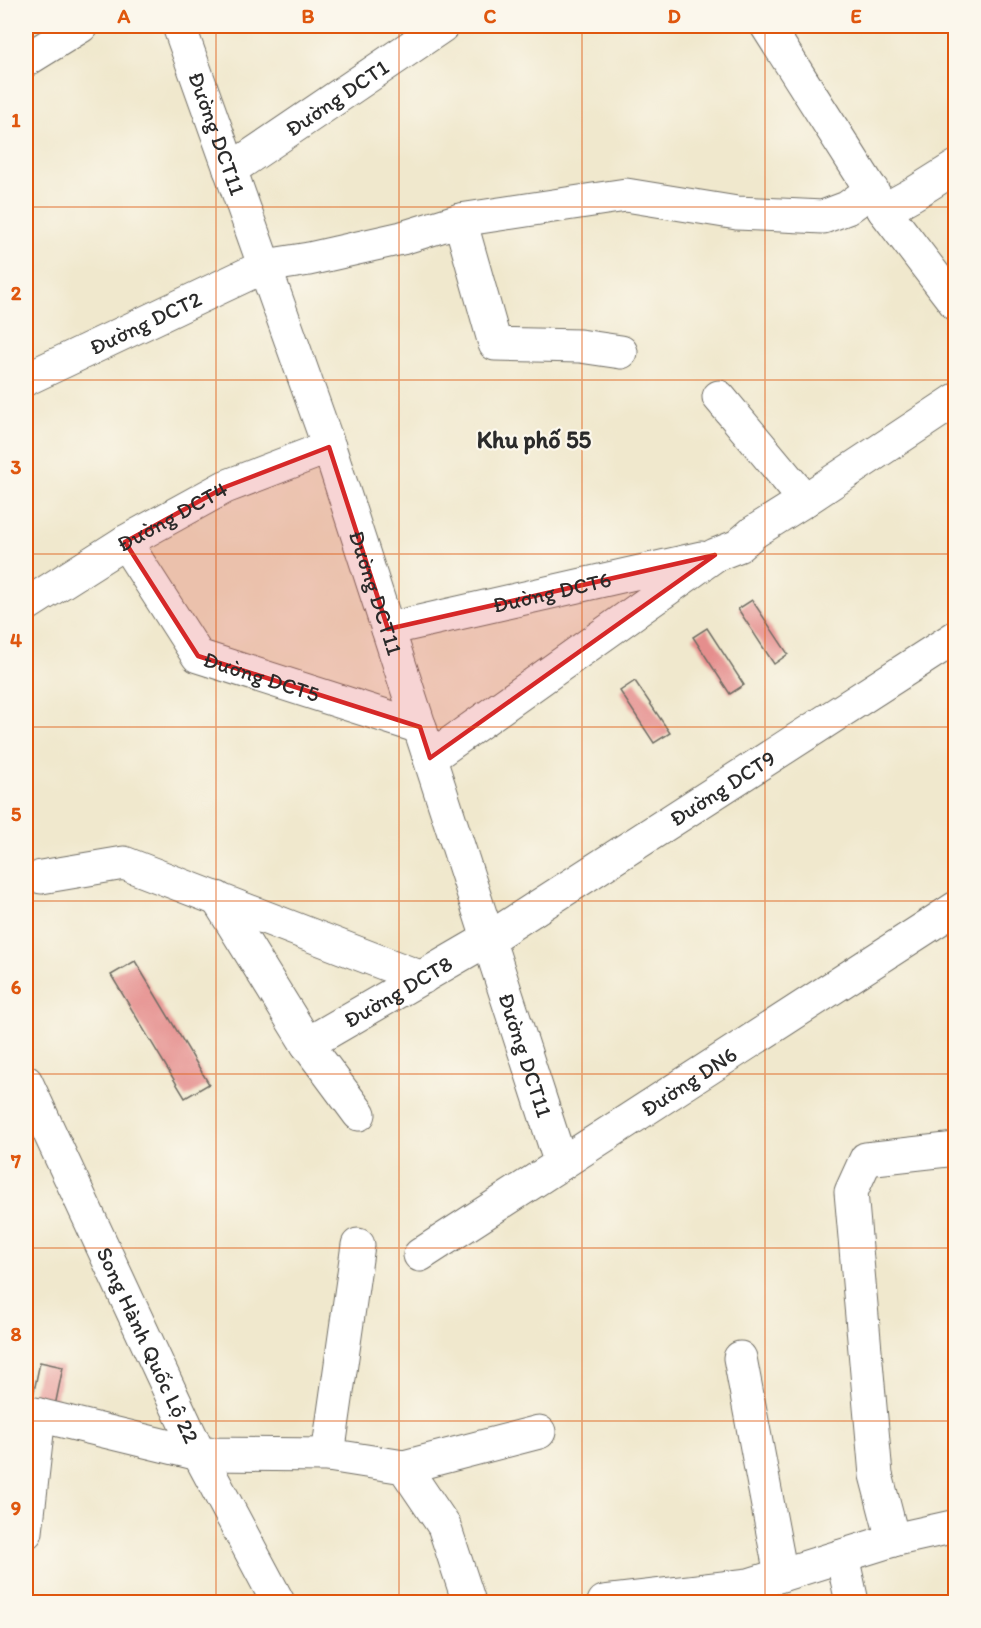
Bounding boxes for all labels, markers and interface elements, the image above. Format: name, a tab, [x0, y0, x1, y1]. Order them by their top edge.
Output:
text: A	[117, 4, 131, 28]
text: B	[302, 4, 315, 28]
text: C	[484, 4, 497, 28]
text: D	[667, 4, 681, 28]
text: E	[850, 4, 862, 28]
street label: Đường DCT1	[280, 53, 394, 142]
street label: Đường DCT11	[183, 68, 252, 199]
text: 1	[11, 108, 21, 132]
text: 2	[11, 281, 22, 305]
street label: Đường DCT2	[85, 284, 206, 361]
district label: Khu phố 55	[477, 425, 592, 455]
text: 3	[11, 455, 22, 479]
street label: Đường DCT4	[112, 475, 232, 557]
street label: Đường DCT11	[343, 527, 409, 658]
street label: Đường DCT6	[490, 565, 614, 618]
text: 4	[10, 628, 22, 652]
street label: Đường DCT5	[200, 645, 323, 708]
street label: Đường DCT9	[664, 744, 780, 832]
text: 5	[11, 802, 22, 826]
street label: Đường DCT8	[339, 949, 457, 1033]
text: 6	[11, 975, 22, 999]
street label: Đường DCT11	[493, 989, 558, 1121]
street label: Đường DN6	[636, 1040, 742, 1122]
text: 7	[10, 1149, 21, 1173]
street label: Song Hành Quốc Lộ 22	[91, 1243, 206, 1448]
text: 8	[11, 1322, 22, 1346]
text: 9	[11, 1496, 21, 1520]

